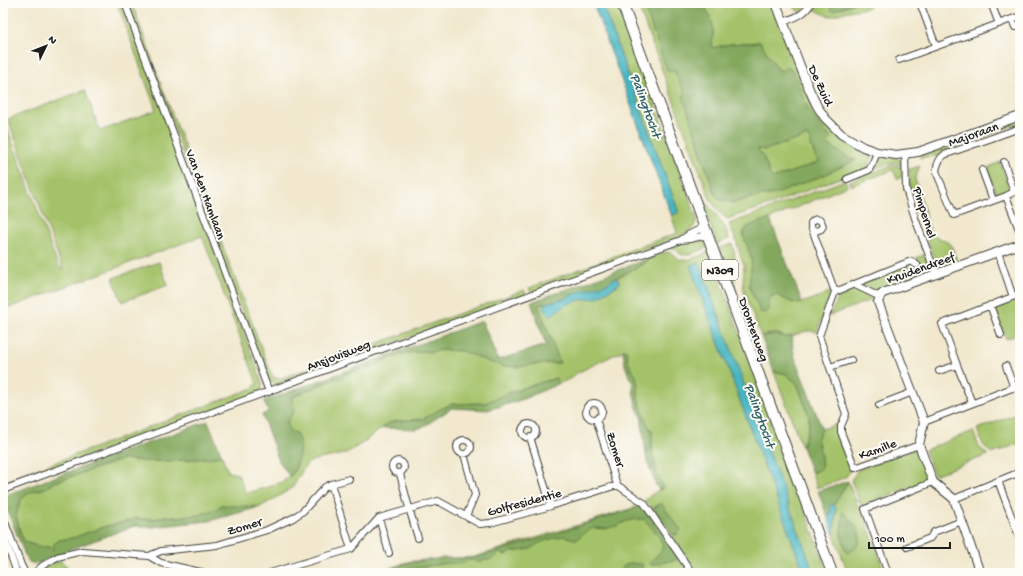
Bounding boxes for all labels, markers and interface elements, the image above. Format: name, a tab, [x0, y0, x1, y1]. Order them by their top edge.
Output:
north arrow	[26, 26, 66, 66]
text: N	[45, 34, 59, 47]
street label: De Zuid	[803, 62, 836, 110]
water label: Palingtocht	[625, 71, 665, 142]
street label: Majoraan	[947, 120, 1002, 151]
street label: Van den Hamlaan	[181, 147, 228, 243]
street label: Pimpernel	[908, 184, 939, 240]
street label: Kruidendreef	[885, 250, 958, 289]
road number: N309	[702, 260, 738, 280]
street label: Dronterweg	[734, 295, 771, 364]
street label: Ansjovisweg	[305, 337, 373, 375]
water label: Palingtocht	[739, 381, 779, 452]
street label: Zomer	[602, 430, 628, 470]
street label: Kamille	[857, 437, 899, 464]
street label: Golfresidentie	[486, 486, 564, 521]
street label: Zomer	[225, 515, 265, 540]
scale bar	[869, 524, 950, 550]
text: 100 m	[874, 533, 905, 547]

